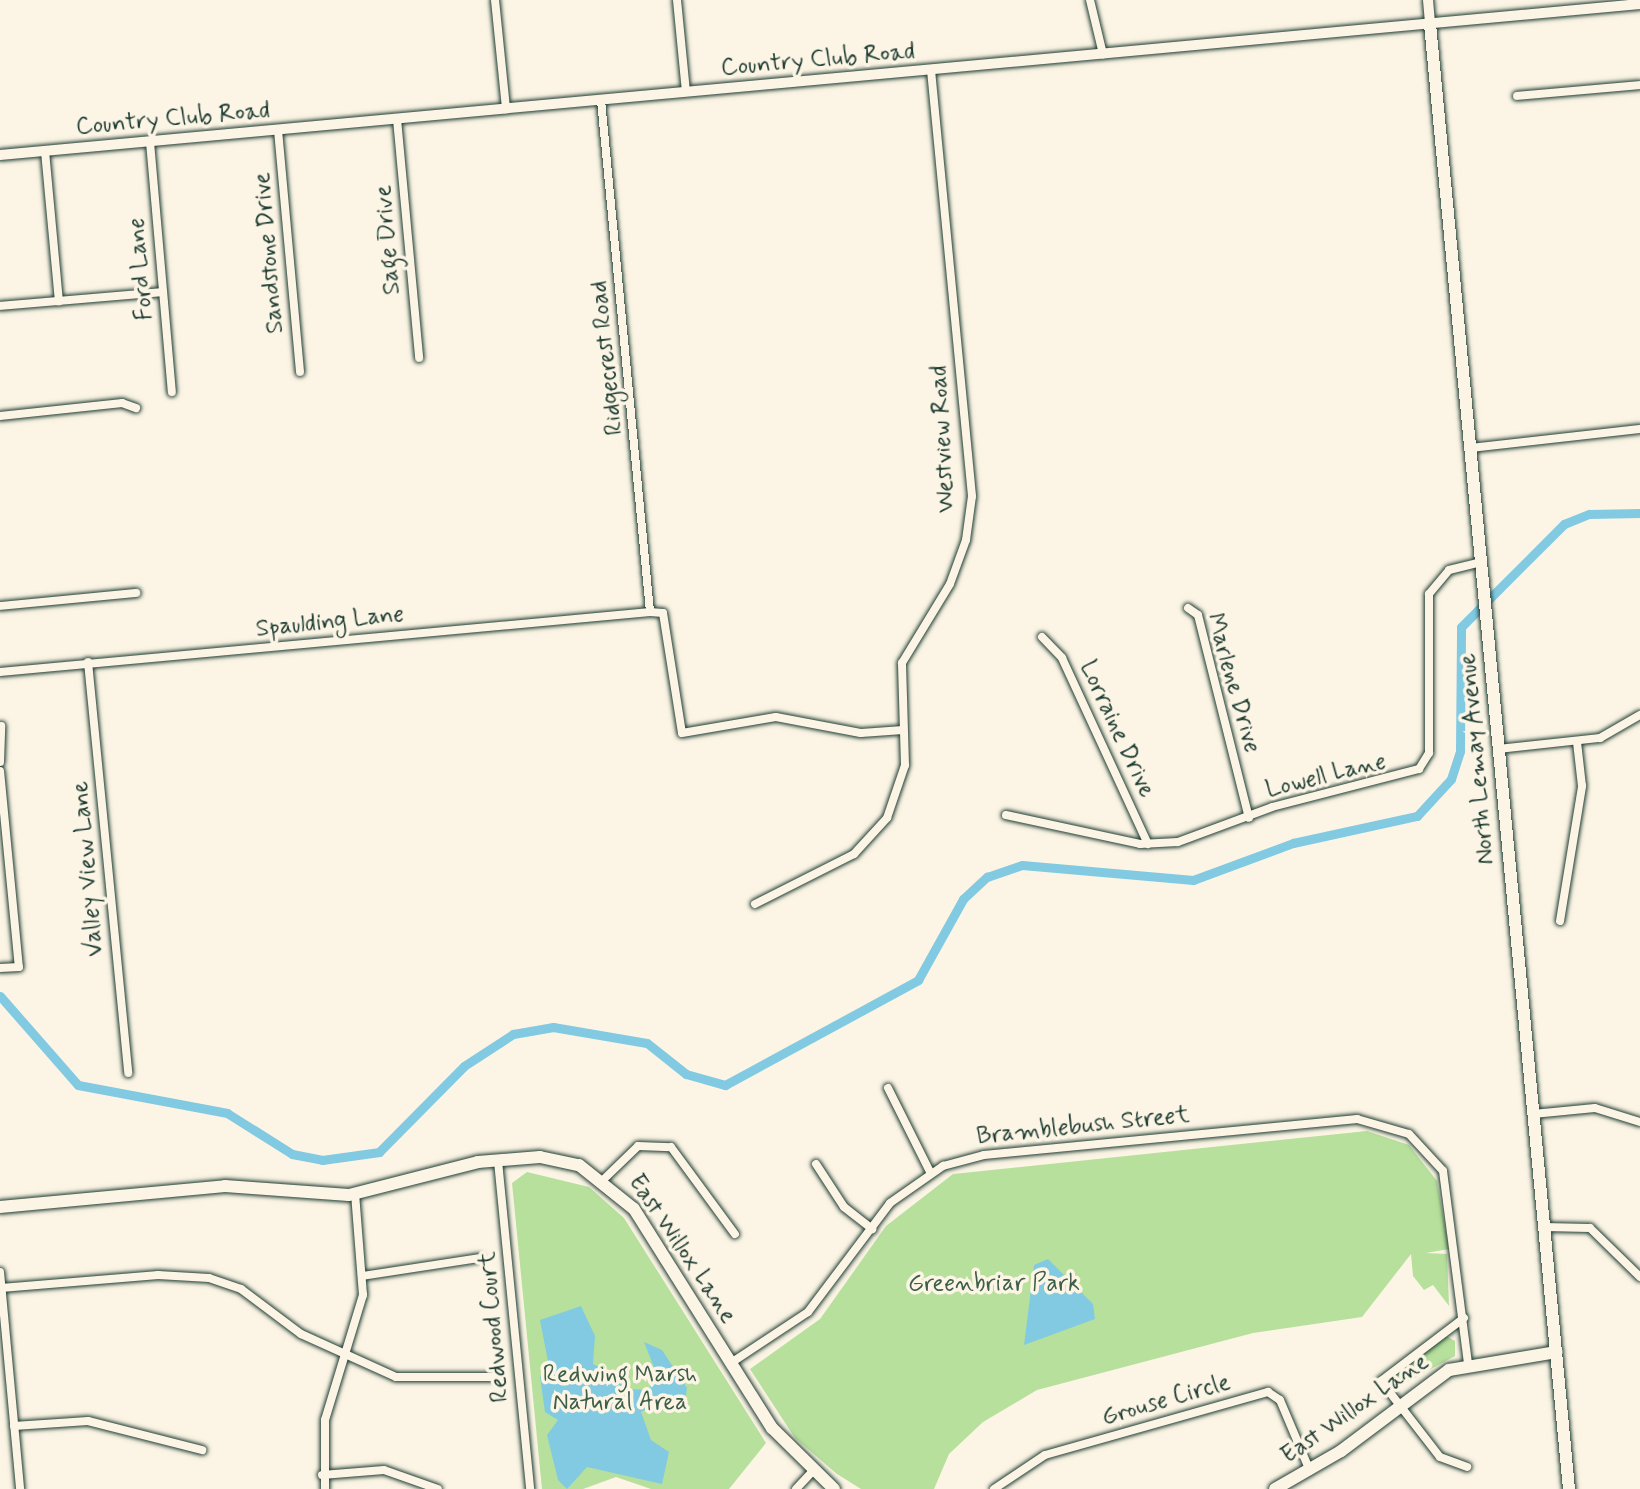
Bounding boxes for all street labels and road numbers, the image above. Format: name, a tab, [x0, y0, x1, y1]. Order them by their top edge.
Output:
street label: Country Club Road	[721, 37, 915, 83]
street label: Country Club Road	[76, 96, 270, 142]
street label: Sandstone Drive	[248, 172, 290, 334]
street label: Sage Drive	[369, 185, 407, 295]
street label: Ford Lane	[122, 216, 160, 322]
street label: Ridgecrest Road	[585, 279, 629, 437]
street label: Westview Road	[925, 365, 961, 513]
street label: Spaulding Lane	[254, 600, 406, 644]
street label: Marlene Drive	[1200, 611, 1266, 755]
street label: North Lemay Avenue	[1453, 650, 1501, 868]
street label: Lorraine Drive	[1073, 657, 1161, 801]
street label: Lowell Lane	[1264, 747, 1388, 805]
street label: Valley View Lane	[66, 782, 110, 956]
street label: Bramblebush Street	[975, 1100, 1191, 1152]
street label: East Willox Lane	[623, 1172, 741, 1326]
street label: Redwood Court	[473, 1251, 515, 1403]
street label: East Willox Lane	[1278, 1349, 1432, 1469]
street label: Grouse Circle	[1098, 1368, 1234, 1432]

